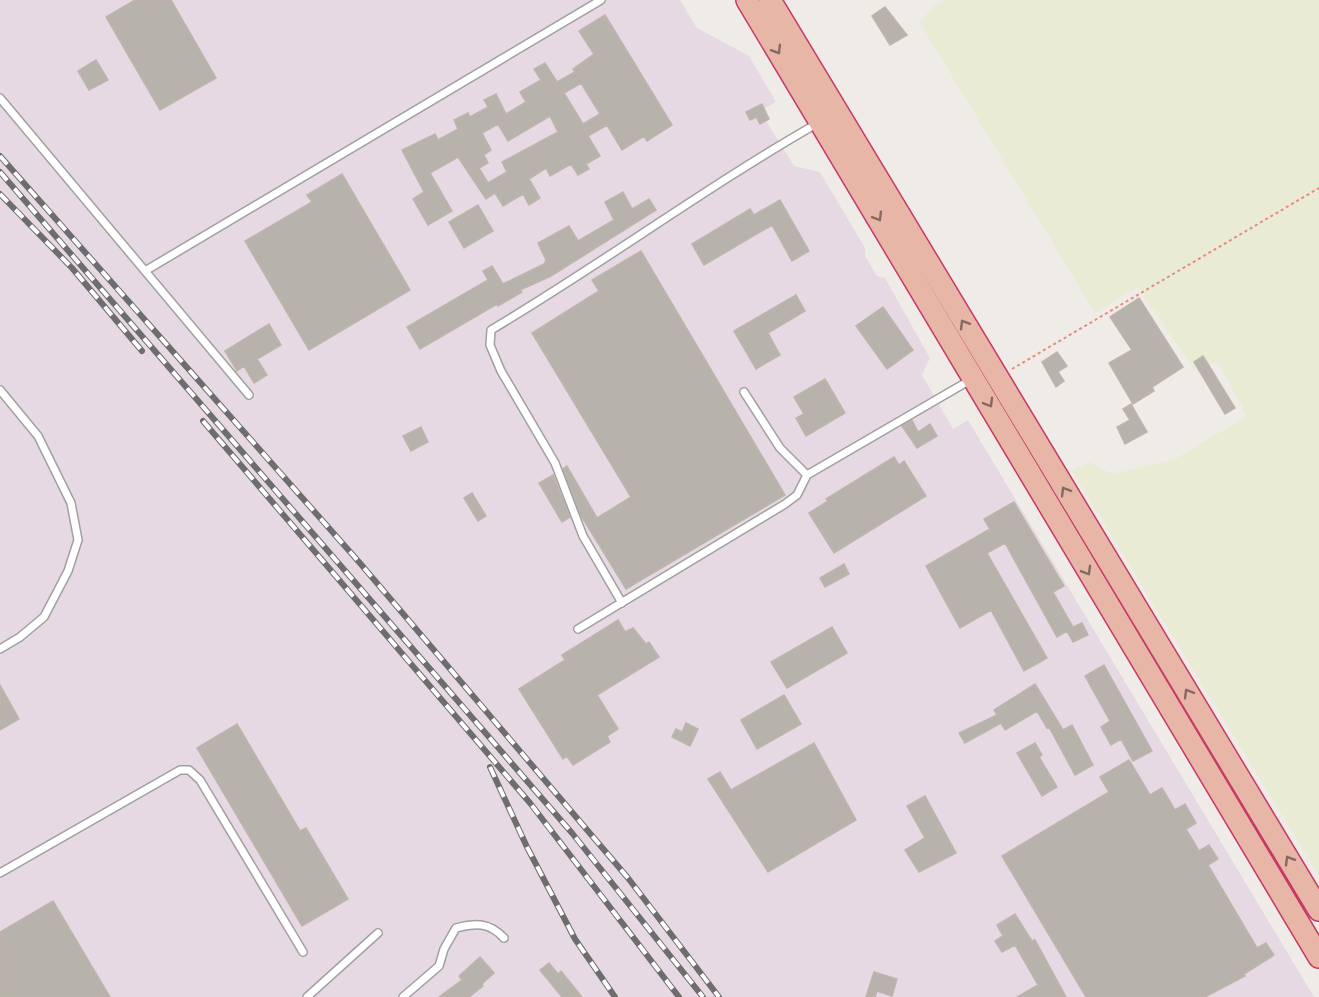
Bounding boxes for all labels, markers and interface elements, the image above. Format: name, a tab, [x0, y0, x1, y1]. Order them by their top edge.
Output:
one-way arrow	[770, 44, 782, 54]
one-way arrow	[870, 211, 882, 221]
one-way arrow	[960, 320, 971, 330]
one-way arrow	[981, 397, 993, 407]
one-way arrow	[1060, 487, 1072, 497]
one-way arrow	[1080, 565, 1092, 575]
one-way arrow	[1183, 689, 1195, 699]
one-way arrow	[1284, 856, 1296, 866]

